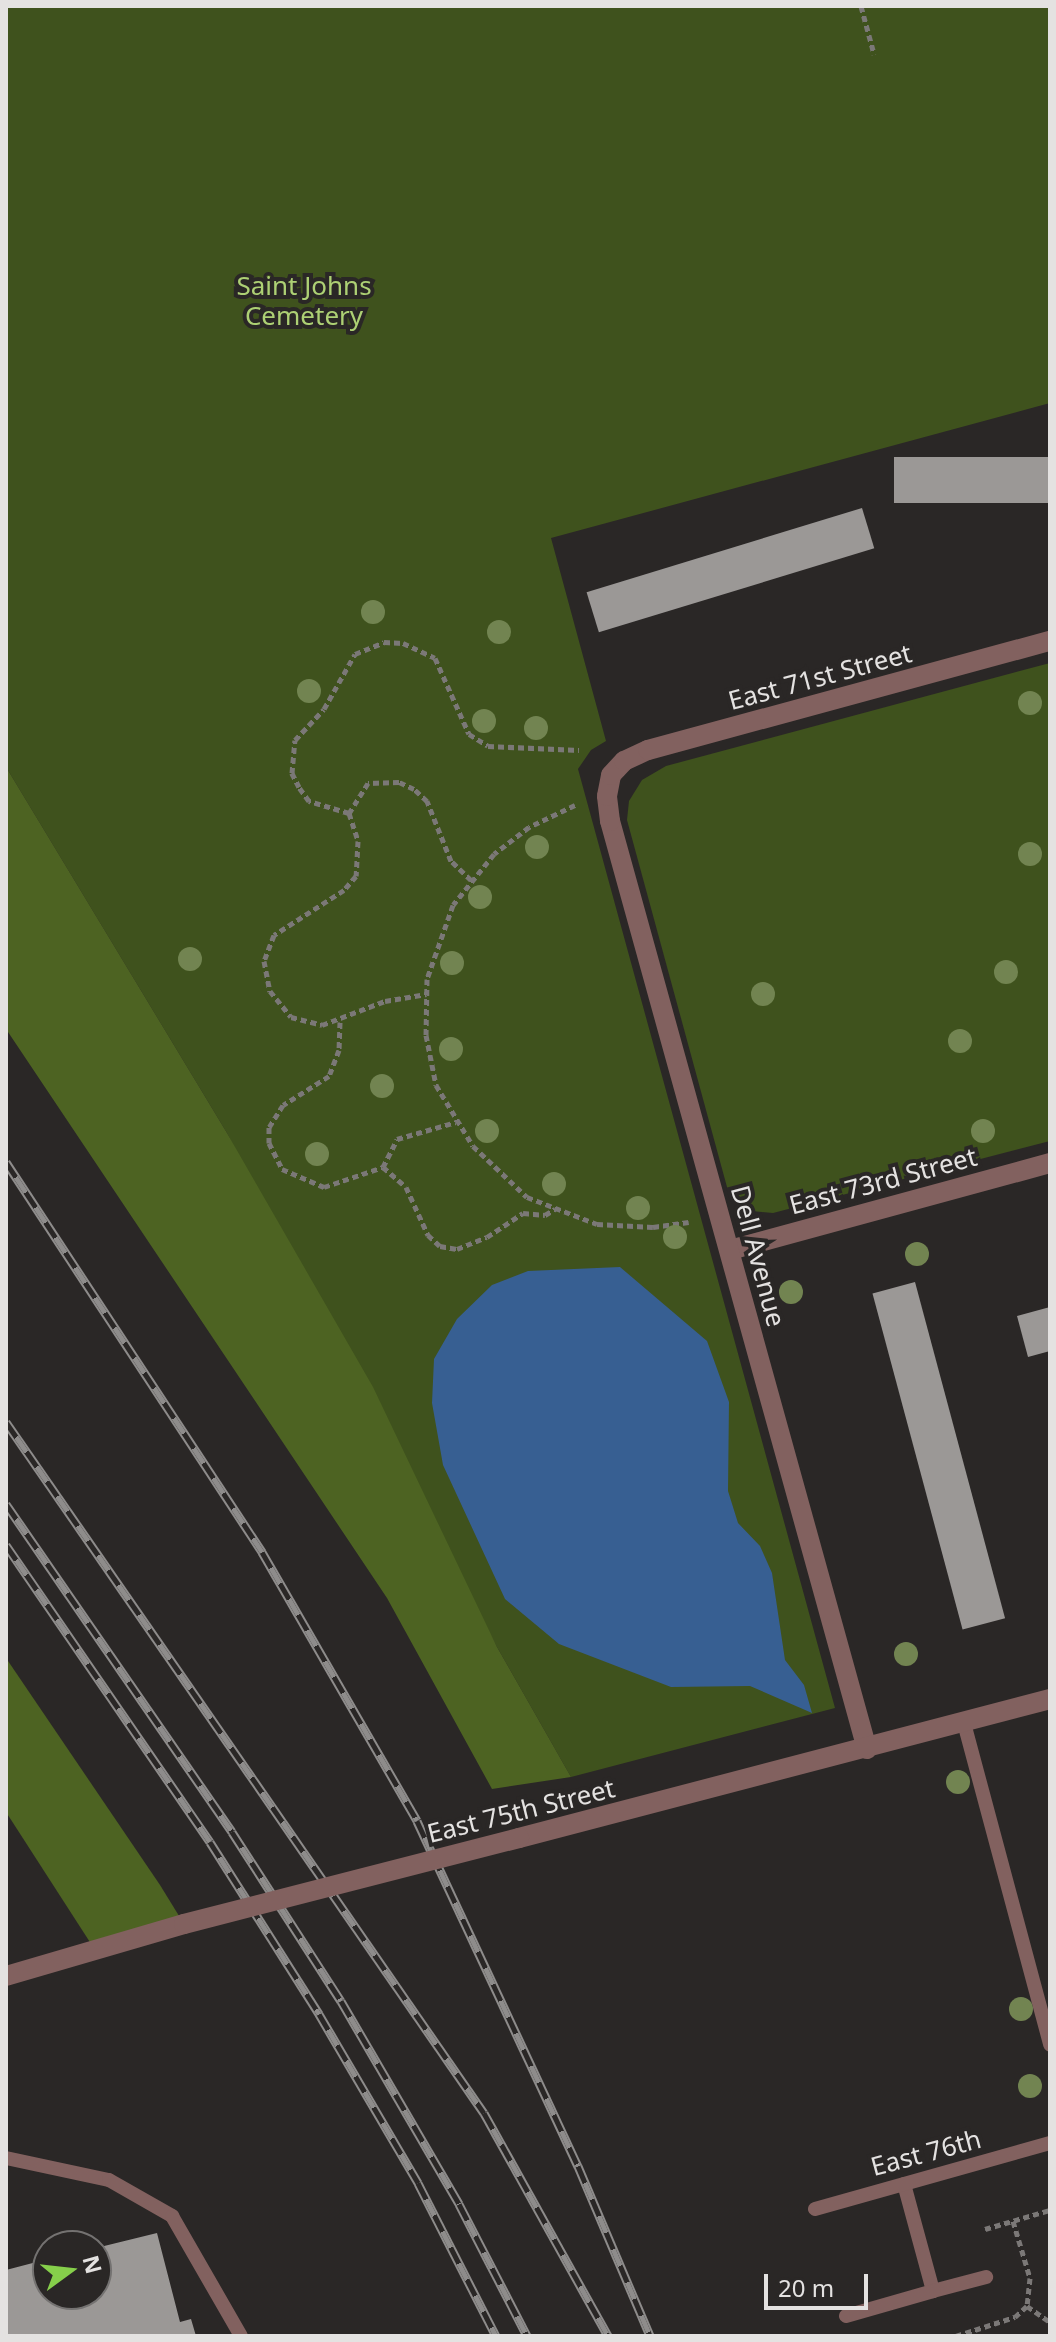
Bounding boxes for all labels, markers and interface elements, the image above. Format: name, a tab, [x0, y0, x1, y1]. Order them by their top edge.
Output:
park label: Saint Johns Cemetery	[236, 270, 372, 332]
street label: East 71st Street	[725, 638, 915, 716]
street label: East 73rd Street	[786, 1141, 980, 1221]
street label: Dell Avenue	[724, 1182, 792, 1330]
street label: East 75th Street	[424, 1773, 618, 1849]
street label: East 76th	[867, 2123, 985, 2183]
north arrow	[32, 2230, 112, 2310]
text: N	[76, 2252, 110, 2277]
scale bar	[768, 2258, 872, 2308]
text: 20 m	[778, 2271, 834, 2304]

